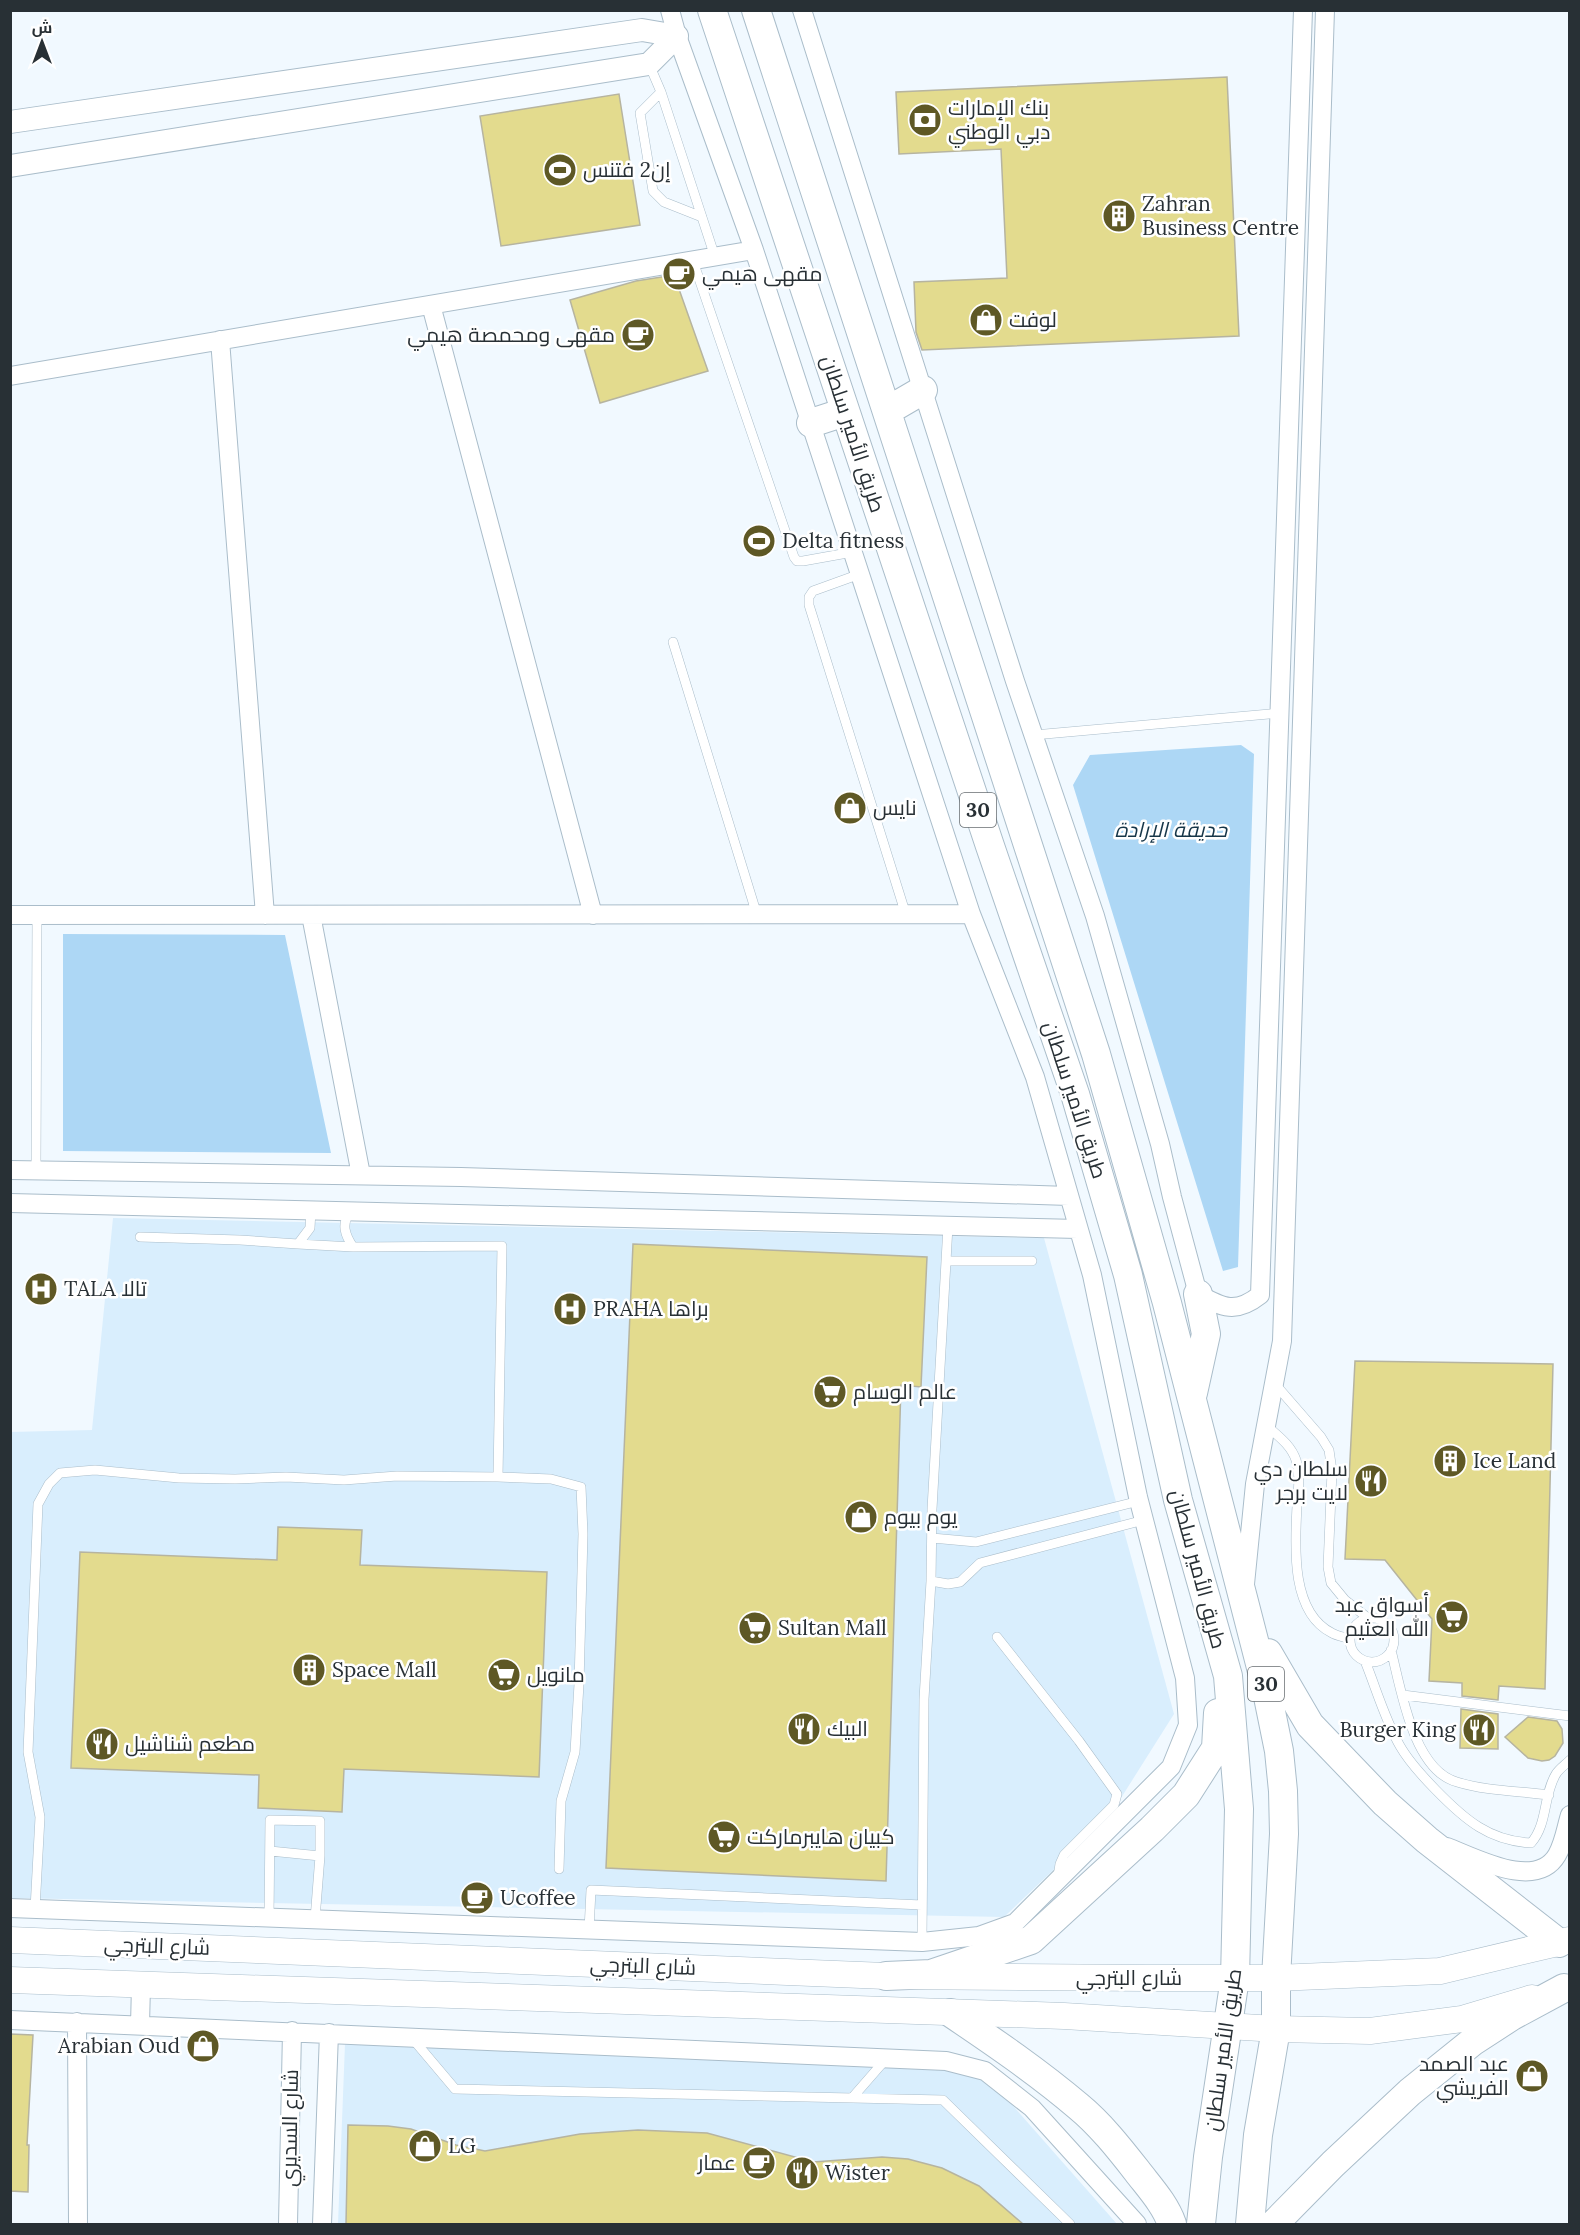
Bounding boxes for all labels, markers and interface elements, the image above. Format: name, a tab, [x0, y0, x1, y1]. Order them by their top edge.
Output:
north arrow	[12, 12, 72, 72]
text: ش	[32, 17, 52, 37]
place label: بنك الإمارات دبي الوطني	[948, 94, 1050, 148]
bank icon: بنك الإمارات دبي الوطني	[907, 102, 943, 138]
sports icon: إن2 فتنس	[542, 152, 578, 188]
place label: إن2 فتنس	[583, 156, 671, 183]
place label: Zahran Business Centre	[1142, 190, 1299, 241]
building icon: Zahran Business Centre	[1101, 198, 1137, 234]
cafe icon: مقهى هيمي	[661, 256, 697, 292]
place label: مقهى هيمي	[702, 260, 822, 290]
shop icon: لوفت	[968, 302, 1004, 338]
place label: لوفت	[1009, 306, 1057, 333]
cafe icon: مقهى ومحمصة هيمي	[620, 317, 656, 353]
place label: مقهى ومحمصة هيمي	[407, 321, 615, 351]
street label: طريق الأمير سلطان	[815, 352, 892, 516]
sports icon: Delta fitness	[741, 523, 777, 559]
place label: Delta fitness	[782, 527, 904, 554]
shop icon: نايس	[832, 790, 868, 826]
road number: 30	[960, 793, 996, 827]
place label: نايس	[873, 794, 917, 821]
park label: حديقة الإرادة	[1115, 816, 1229, 843]
street label: طريق الأمير سلطان	[1037, 1018, 1114, 1182]
hospital icon: TALA تالا	[23, 1271, 59, 1307]
place label: TALA تالا	[64, 1275, 147, 1302]
hospital icon: PRAHA براها	[552, 1291, 588, 1327]
place label: PRAHA براها	[593, 1295, 709, 1322]
supermarket icon: عالم الوسام	[812, 1374, 848, 1410]
place label: عالم الوسام	[853, 1378, 957, 1406]
building icon: Ice Land	[1432, 1443, 1468, 1479]
place label: Ice Land	[1473, 1447, 1556, 1474]
place label: سلطان دي لايت برجر	[1254, 1455, 1348, 1506]
restaurant icon: سلطان دي لايت برجر	[1353, 1463, 1389, 1499]
street label: طريق الأمير سلطان	[1164, 1486, 1233, 1652]
shop icon: يوم بيوم	[843, 1499, 879, 1535]
place label: يوم بيوم	[884, 1503, 958, 1531]
place label: أسواق عبد الله العثيم	[1335, 1591, 1429, 1643]
supermarket icon: أسواق عبد الله العثيم	[1434, 1599, 1470, 1635]
supermarket icon: Sultan Mall	[737, 1610, 773, 1646]
place label: Sultan Mall	[778, 1614, 887, 1641]
building icon: Space Mall	[291, 1652, 327, 1688]
place label: Space Mall	[332, 1656, 437, 1683]
supermarket icon: مانويل	[486, 1657, 522, 1693]
place label: مانويل	[527, 1661, 585, 1688]
road number: 30	[1248, 1667, 1284, 1701]
restaurant icon: البيك	[786, 1711, 822, 1747]
restaurant icon: Burger King	[1461, 1712, 1497, 1748]
place label: البيك	[827, 1715, 868, 1742]
place label: Burger King	[1339, 1716, 1456, 1743]
restaurant icon: مطعم شناشيل	[84, 1726, 120, 1762]
place label: مطعم شناشيل	[125, 1730, 255, 1758]
supermarket icon: كبيان هايبرماركت	[706, 1819, 742, 1855]
place label: كبيان هايبرماركت	[747, 1823, 895, 1850]
cafe icon: Ucoffee	[459, 1880, 495, 1916]
place label: Ucoffee	[500, 1884, 576, 1911]
street label: شارع البترجي	[103, 1930, 211, 1964]
street label: شارع البترجي	[589, 1950, 697, 1984]
street label: شارع البترجي	[1076, 1964, 1182, 1994]
street label: طريق الأمير سلطان	[1198, 1967, 1247, 2133]
shop icon: Arabian Oud	[185, 2028, 221, 2064]
place label: Arabian Oud	[57, 2032, 180, 2059]
place label: عبد الصمد الفريشي	[1419, 2050, 1509, 2103]
shop icon: عبد الصمد الفريشي	[1514, 2058, 1550, 2094]
street label: شارع السديري	[275, 2069, 307, 2187]
shop icon: LG	[407, 2128, 443, 2164]
place label: LG	[448, 2132, 476, 2159]
cafe icon: عمار	[741, 2145, 777, 2181]
place label: عمار	[697, 2149, 736, 2176]
restaurant icon: Wister	[784, 2155, 820, 2191]
place label: Wister	[825, 2159, 890, 2186]

